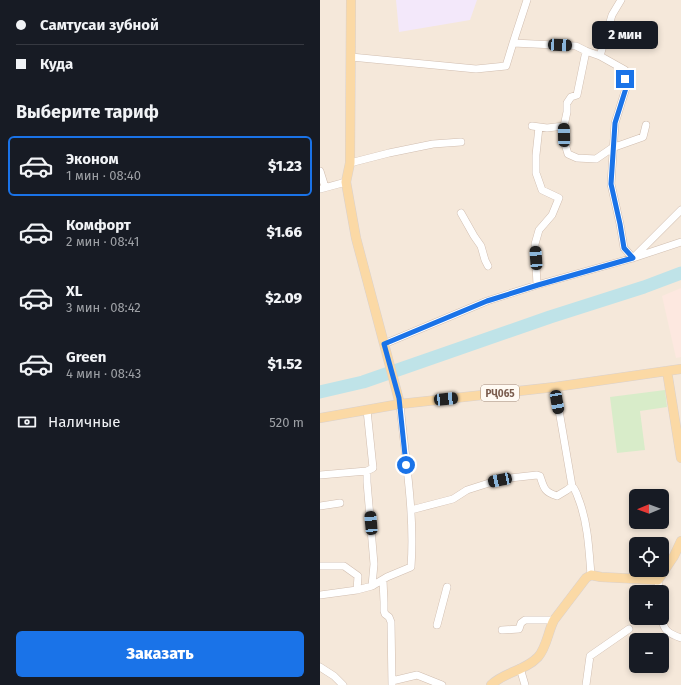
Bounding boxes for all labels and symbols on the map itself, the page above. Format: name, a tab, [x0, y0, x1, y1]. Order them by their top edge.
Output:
callout: 2 мин	[592, 21, 658, 49]
car	[548, 38, 572, 52]
route end	[616, 70, 634, 88]
car	[558, 123, 570, 147]
car	[529, 246, 543, 270]
road number: РҶ065	[481, 385, 519, 401]
car	[549, 389, 565, 415]
car	[433, 392, 459, 406]
route start	[397, 456, 415, 474]
car	[487, 472, 513, 488]
north arrow	[629, 489, 669, 529]
car	[364, 511, 378, 535]

